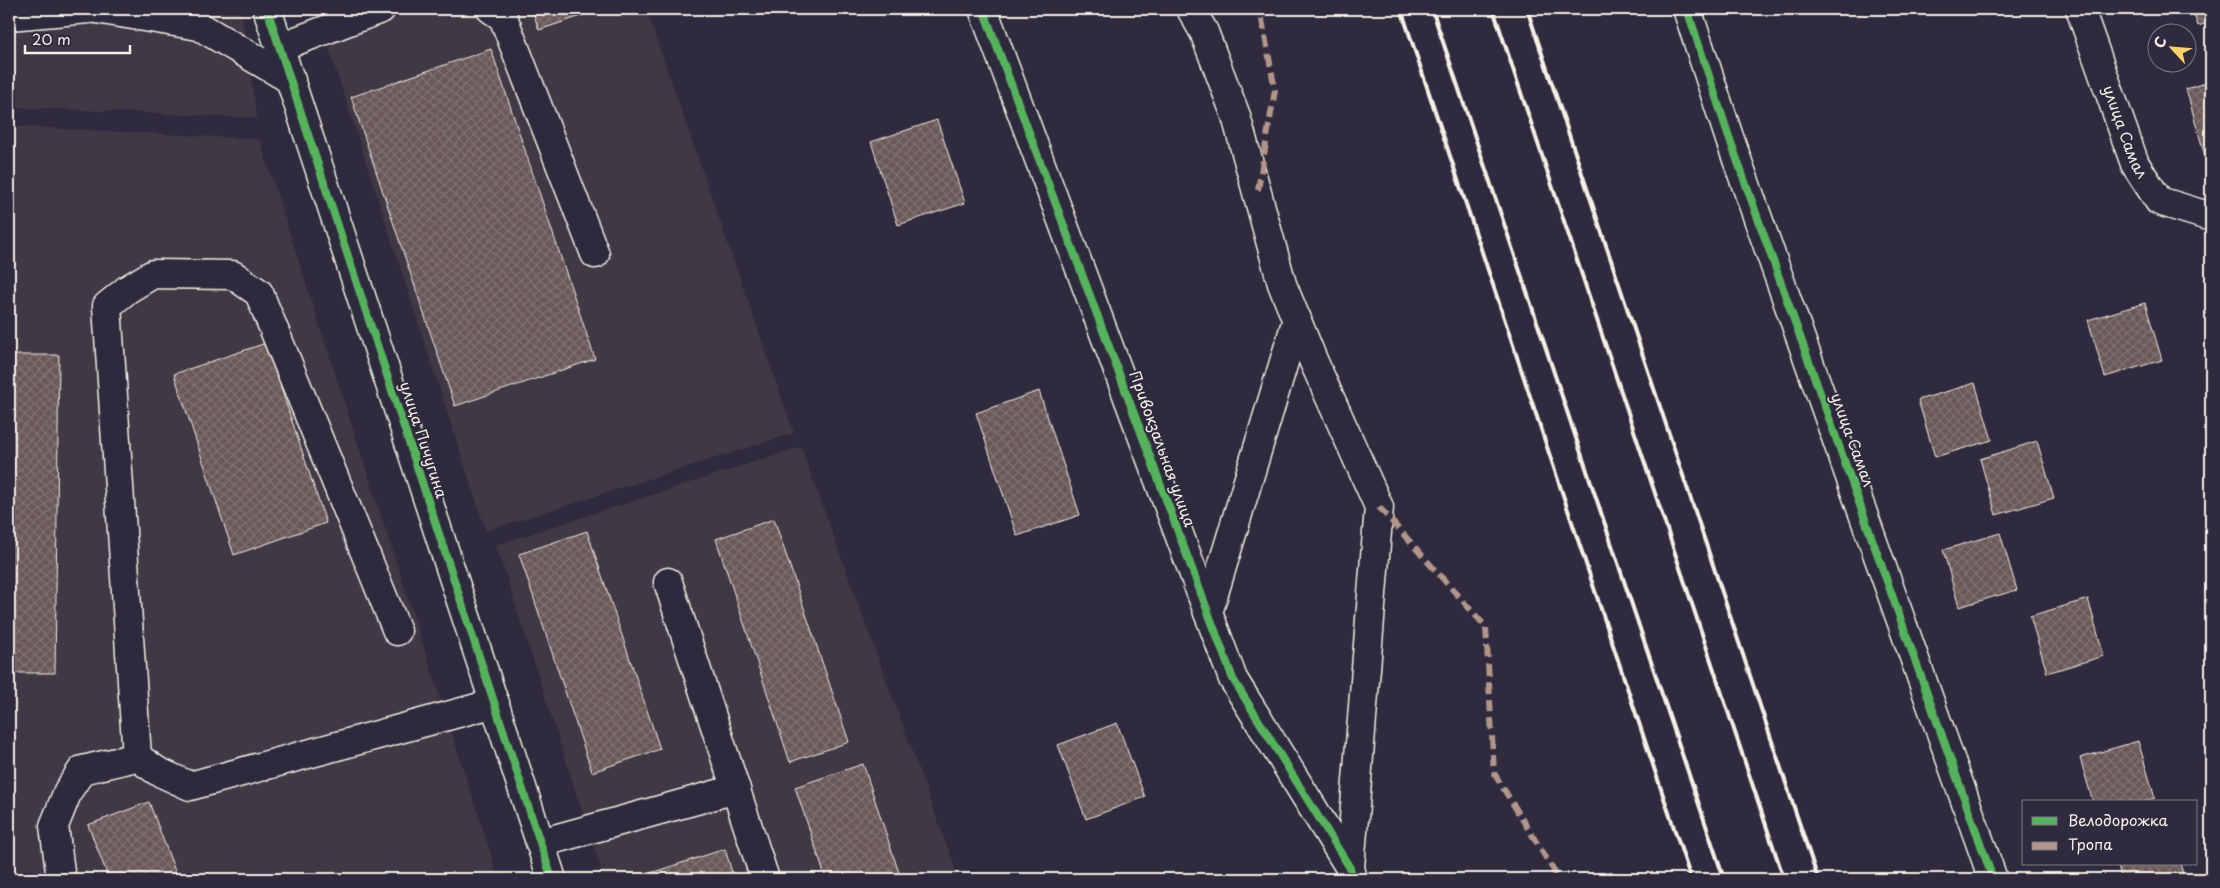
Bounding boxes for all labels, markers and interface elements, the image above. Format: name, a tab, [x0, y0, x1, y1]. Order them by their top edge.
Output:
scale bar	[25, 22, 130, 54]
north arrow	[2148, 22, 2198, 72]
text: 20 m	[32, 27, 71, 50]
text: С	[2148, 33, 2172, 51]
street label: улица Самал	[2098, 82, 2155, 183]
street label: Привокзальная улица	[1124, 367, 1203, 530]
street label: улица Пичугина	[395, 378, 454, 501]
street label: улица Самал	[1826, 389, 1881, 490]
legend	[2022, 800, 2198, 866]
text: Велодорожка	[2068, 808, 2169, 831]
text: Тропа	[2068, 832, 2113, 855]

